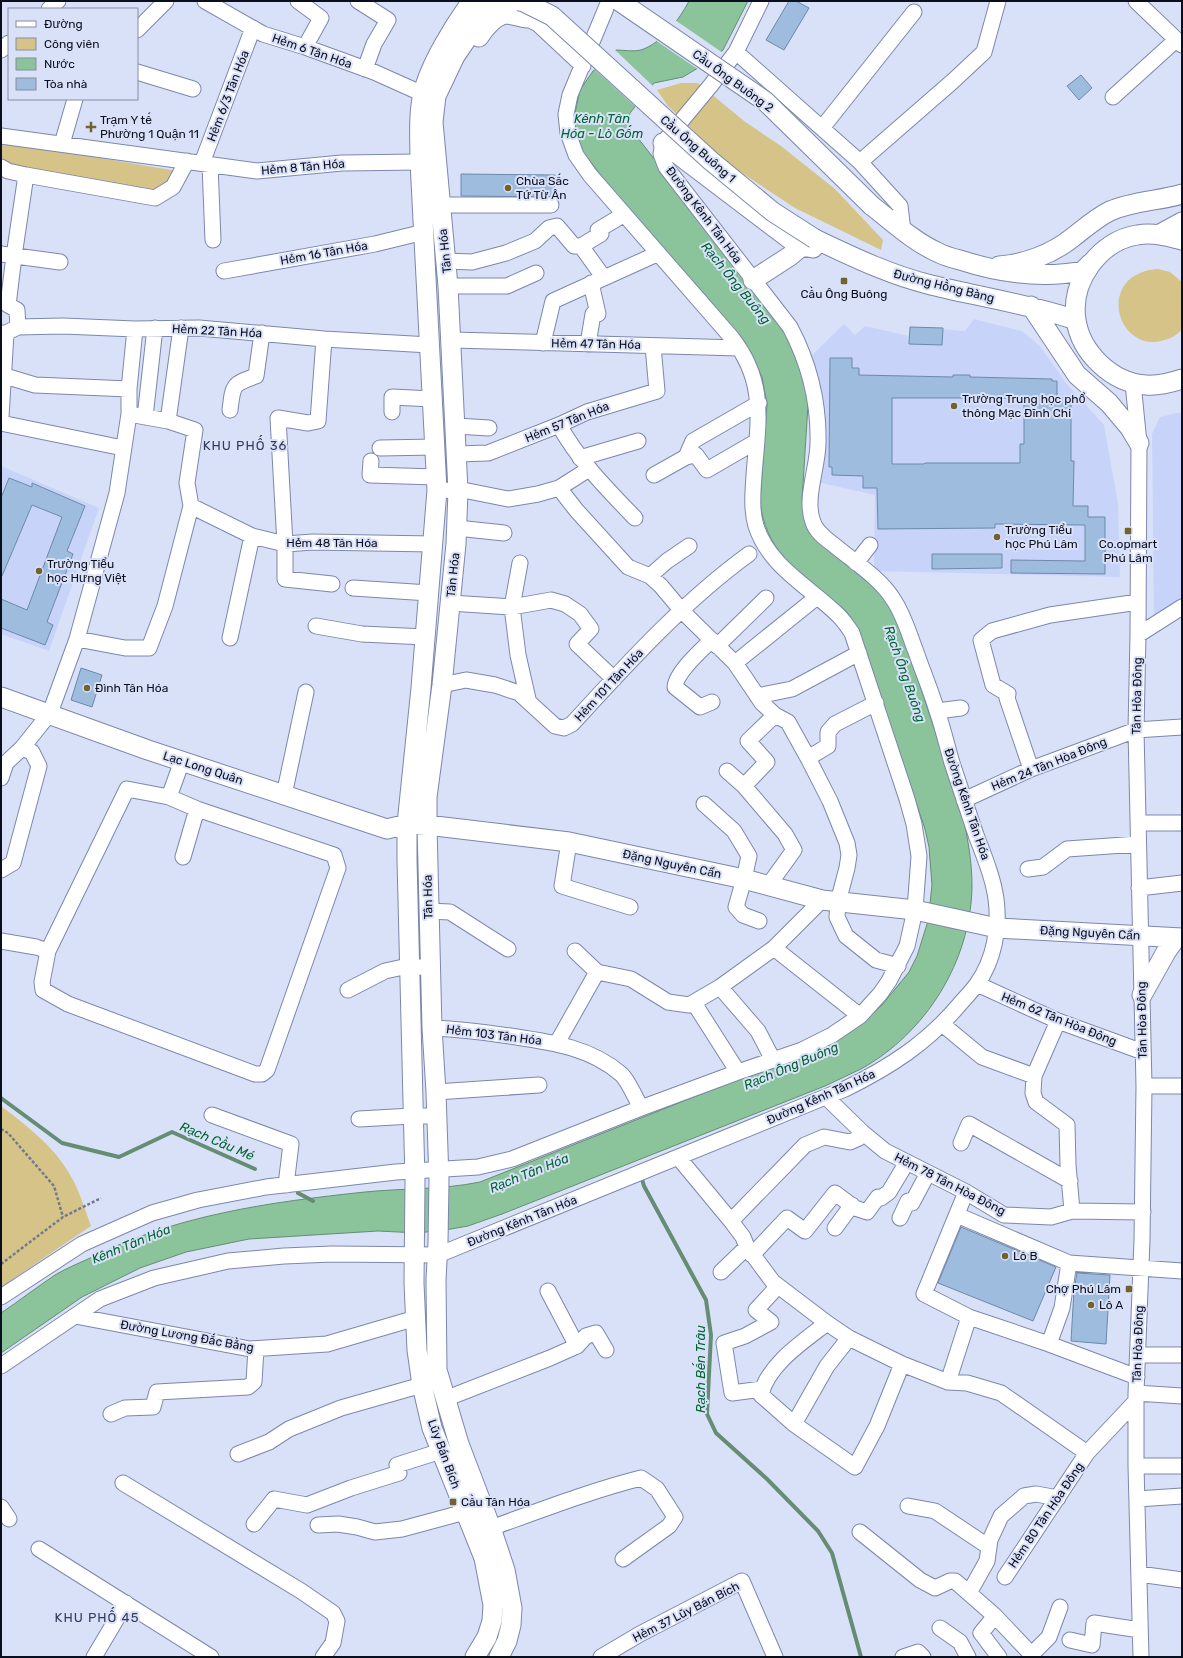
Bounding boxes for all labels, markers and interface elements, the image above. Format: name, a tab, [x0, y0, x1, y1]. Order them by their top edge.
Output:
legend	[8, 8, 138, 100]
text: Đường	[44, 17, 83, 31]
street label: Hẻm 6 Tân Hóa	[270, 31, 354, 71]
text: Công viên	[44, 37, 99, 51]
street label: Cầu Ông Buông 2	[690, 46, 777, 115]
street label: Hẻm 6/3 Tân Hóa	[204, 48, 252, 144]
text: Nước	[44, 57, 75, 71]
text: Tòa nhà	[44, 77, 87, 91]
water label: Kênh Tân Hóa - Lò Gốm	[561, 111, 643, 141]
place label: Trạm Y tế Phường 1 Quận 11	[100, 112, 199, 141]
street label: Cầu Ông Buông 1	[658, 112, 739, 185]
marker: Trạm Y tế Phường 1 Quận 11	[85, 121, 97, 133]
street label: Hẻm 8 Tân Hóa	[261, 156, 345, 178]
street label: Đường Kênh Tân Hóa	[663, 164, 745, 266]
place label: Chùa Sắc Tứ Từ Ân	[516, 173, 569, 202]
marker: Chùa Sắc Tứ Từ Ân	[503, 183, 513, 193]
street label: Tân Hóa	[436, 228, 454, 274]
street label: Hẻm 16 Tân Hóa	[279, 238, 369, 268]
water label: Rạch Ông Buông	[698, 239, 774, 328]
street label: Đường Hồng Bàng	[892, 266, 996, 305]
marker: Cầu Ông Buông	[839, 276, 849, 286]
place label: Cầu Ông Buông	[801, 286, 887, 301]
street label: Hẻm 22 Tân Hóa	[172, 322, 262, 340]
street label: Hẻm 47 Tân Hóa	[551, 336, 641, 352]
place label: Trường Trung học phổ thông Mạc Đĩnh Chi	[962, 392, 1086, 420]
street label: Hẻm 57 Tân Hóa	[523, 399, 611, 445]
marker: Trường Trung học phổ thông Mạc Đĩnh Chi	[949, 401, 959, 411]
district label: KHU PHỐ 36	[203, 435, 287, 453]
place label: Trường Tiểu học Phú Lâm	[1005, 523, 1078, 551]
marker: Co.opmart Phú Lâm	[1123, 526, 1133, 536]
marker: Trường Tiểu học Phú Lâm	[992, 532, 1002, 542]
street label: Hẻm 48 Tân Hóa	[286, 536, 378, 550]
place label: Co.opmart Phú Lâm	[1099, 537, 1157, 565]
street label: Tân Hóa	[444, 552, 462, 598]
place label: Trường Tiểu học Hưng Việt	[47, 557, 127, 585]
marker: Trường Tiểu học Hưng Việt	[34, 566, 44, 576]
water label: Rạch Ông Buông	[880, 624, 929, 725]
street label: Hẻm 101 Tân Hóa	[572, 646, 646, 724]
street label: Tân Hòa Đông	[1129, 657, 1145, 735]
place label: Đình Tân Hóa	[95, 681, 168, 695]
marker: Đình Tân Hóa	[82, 683, 92, 693]
street label: Hẻm 24 Tân Hòa Đông	[989, 734, 1109, 794]
street label: Đường Kênh Tân Hóa	[941, 746, 993, 862]
street label: Lạc Long Quân	[161, 748, 245, 788]
street label: Đặng Nguyên Cẩn	[621, 847, 723, 881]
street label: Tân Hóa	[421, 874, 435, 920]
street label: Đặng Nguyên Cẩn	[1039, 923, 1141, 943]
street label: Tân Hòa Đông	[1134, 981, 1150, 1059]
street label: Hẻm 62 Tân Hòa Đông	[999, 989, 1119, 1049]
street label: Hẻm 103 Tân Hóa	[445, 1022, 543, 1048]
water label: Rạch Ông Buông	[741, 1039, 841, 1094]
street label: Đường Kênh Tân Hóa	[765, 1067, 877, 1127]
water label: Rạch Cầu Mé	[178, 1118, 257, 1163]
water label: Rạch Tân Hóa	[487, 1150, 571, 1196]
street label: Hẻm 78 Tân Hòa Đông	[892, 1150, 1008, 1218]
street label: Đường Kênh Tân Hóa	[465, 1193, 579, 1249]
water label: Kênh Tân Hóa	[89, 1221, 173, 1267]
place label: Lô B	[1013, 1249, 1037, 1263]
marker: Lô B	[1000, 1251, 1010, 1261]
place label: Chợ Phú Lâm	[1046, 1282, 1121, 1296]
marker: Chợ Phú Lâm	[1124, 1284, 1134, 1294]
place label: Lô A	[1099, 1298, 1123, 1312]
marker: Lô A	[1086, 1300, 1096, 1310]
street label: Tân Hòa Đông	[1130, 1305, 1146, 1383]
street label: Đường Lương Đắc Bằng	[119, 1317, 255, 1355]
water label: Rạch Bến Trâu	[692, 1325, 708, 1413]
street label: Lũy Bán Bích	[425, 1417, 463, 1491]
street label: Hẻm 80 Tân Hòa Đông	[1005, 1460, 1087, 1570]
place label: Cầu Tân Hóa	[461, 1494, 530, 1509]
marker: Cầu Tân Hóa	[448, 1497, 458, 1507]
street label: Hẻm 37 Lũy Bán Bích	[630, 1579, 742, 1645]
district label: KHU PHỐ 45	[55, 1607, 139, 1625]

